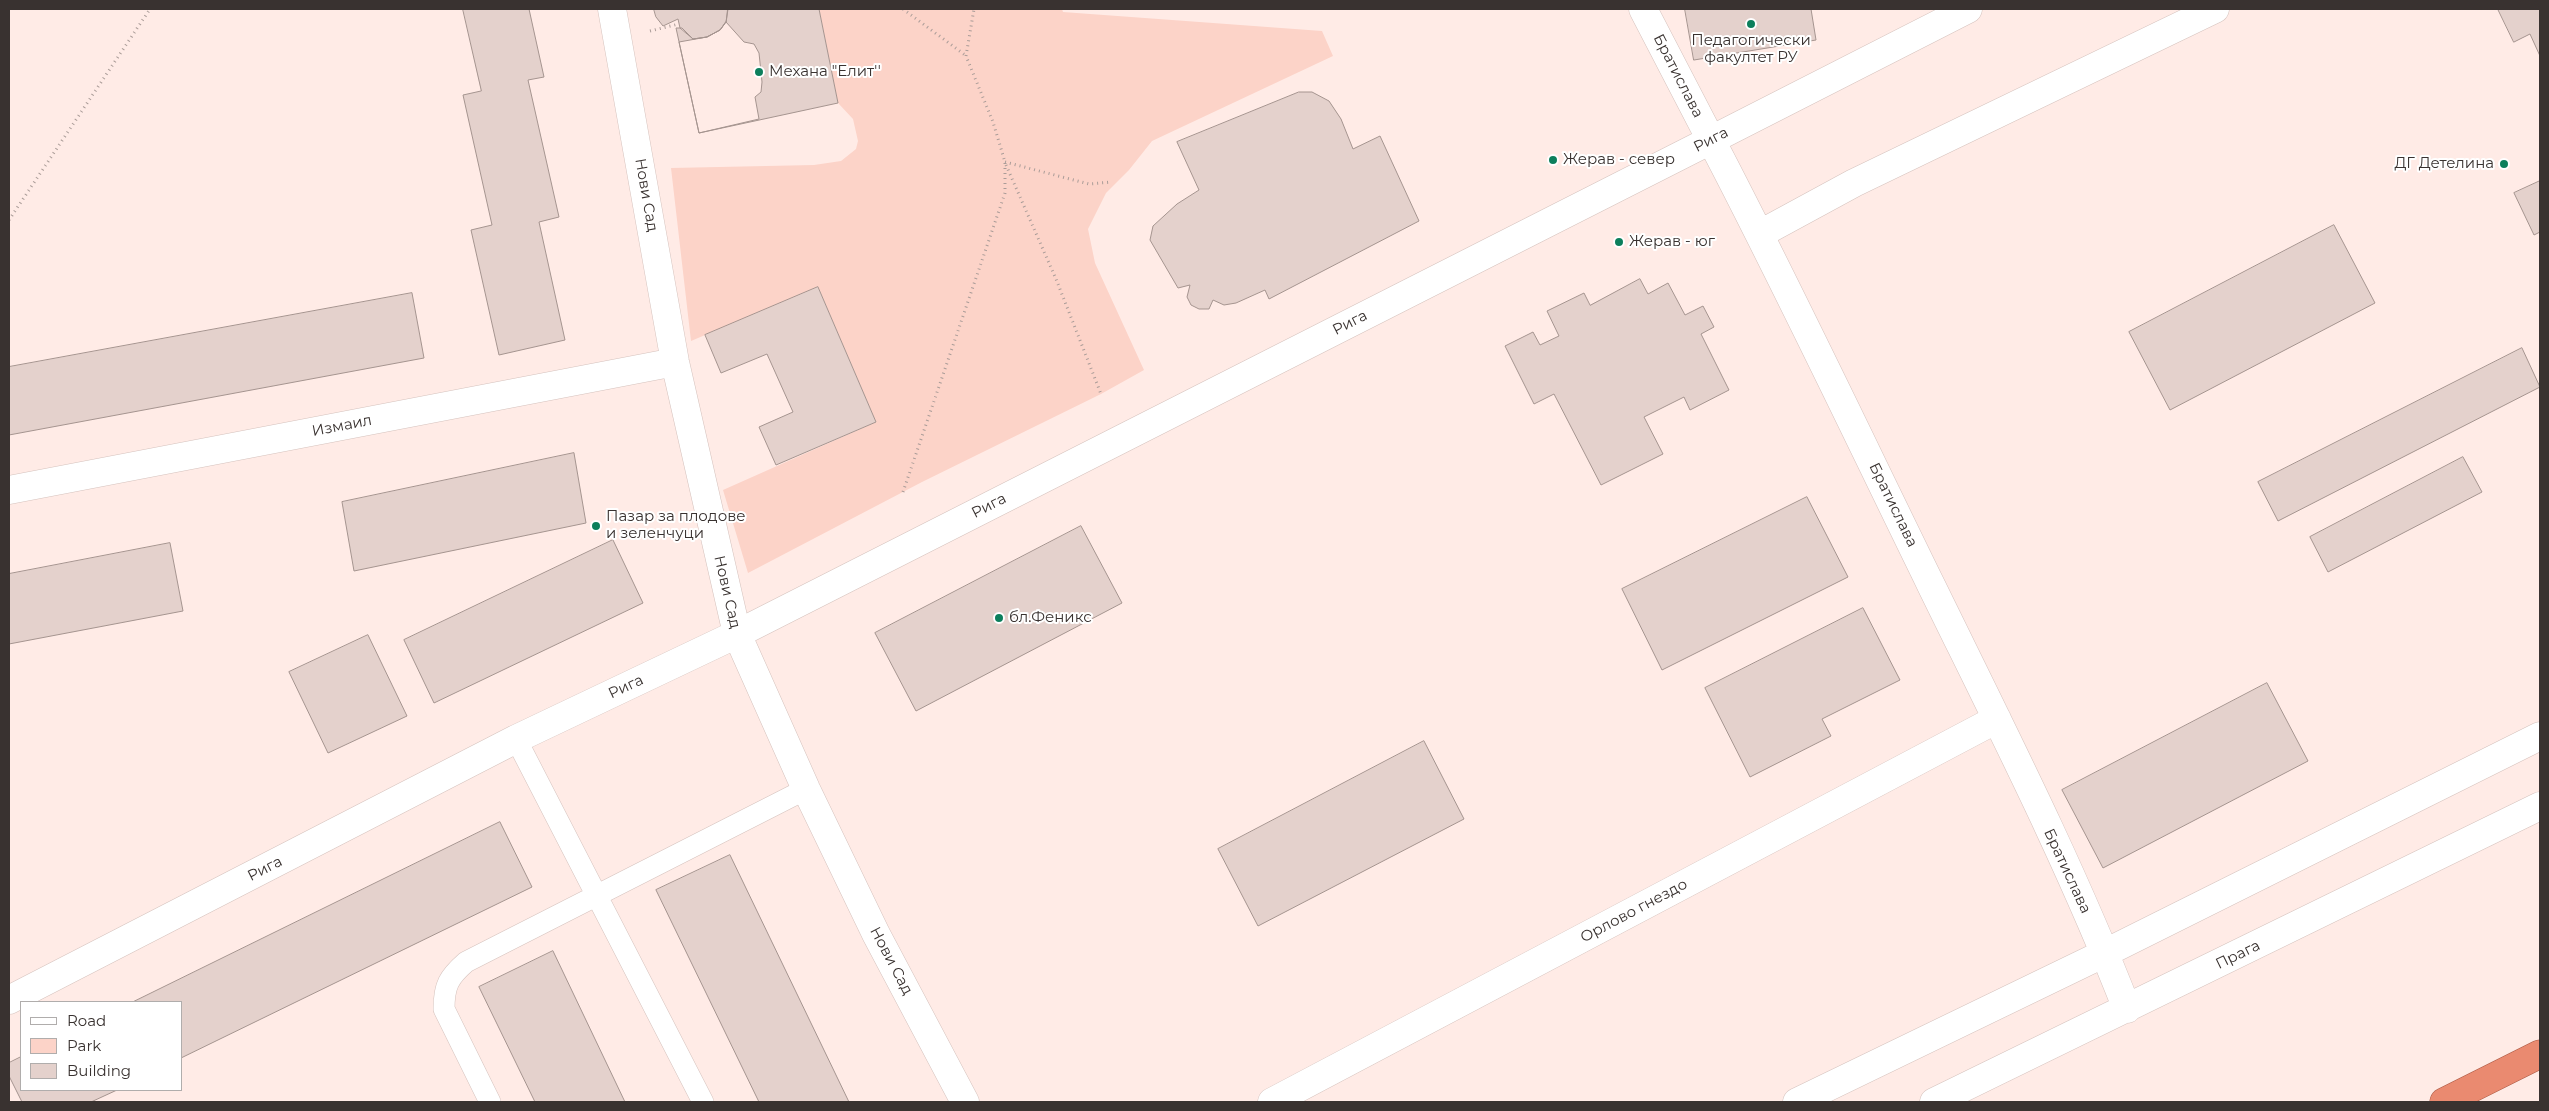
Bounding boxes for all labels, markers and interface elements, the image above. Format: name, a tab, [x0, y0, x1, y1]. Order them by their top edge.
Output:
marker: Педагогически факултет РУ	[1745, 18, 1757, 30]
street label: Братислава	[1649, 31, 1707, 121]
place label: Педагогически факултет РУ	[1691, 32, 1811, 67]
place label: Механа "Елит''	[769, 63, 881, 81]
marker: Механа "Елит''	[753, 66, 765, 78]
street label: Рига	[1691, 124, 1731, 156]
place label: Жерав - север	[1563, 151, 1675, 169]
marker: Жерав - север	[1547, 154, 1559, 166]
place label: ДГ Детелина	[2394, 155, 2494, 173]
street label: Нови Сад	[631, 157, 661, 233]
marker: ДГ Детелина	[2498, 158, 2510, 170]
place label: Жерав - юг	[1629, 233, 1715, 251]
marker: Жерав - юг	[1613, 236, 1625, 248]
street label: Рига	[1330, 307, 1370, 339]
street label: Измаил	[310, 411, 374, 441]
street label: Братислава	[1865, 460, 1921, 550]
street label: Рига	[969, 490, 1009, 522]
place label: Пазар за плодове и зеленчуци	[606, 508, 746, 543]
marker: Пазар за плодове и зеленчуци	[590, 520, 602, 532]
street label: Нови Сад	[710, 554, 744, 630]
place label: бл.Феникс	[1009, 609, 1092, 627]
marker: бл.Феникс	[993, 612, 1005, 624]
street label: Рига	[606, 671, 646, 703]
street label: Братислава	[2039, 826, 2095, 916]
street label: Рига	[245, 853, 285, 885]
street label: Орлово гнездо	[1577, 875, 1691, 947]
street label: Нови Сад	[866, 924, 916, 998]
street label: Прага	[2213, 937, 2263, 973]
legend	[20, 1001, 182, 1091]
text: Road	[67, 1011, 106, 1030]
text: Park	[67, 1036, 101, 1055]
text: Building	[67, 1061, 131, 1080]

